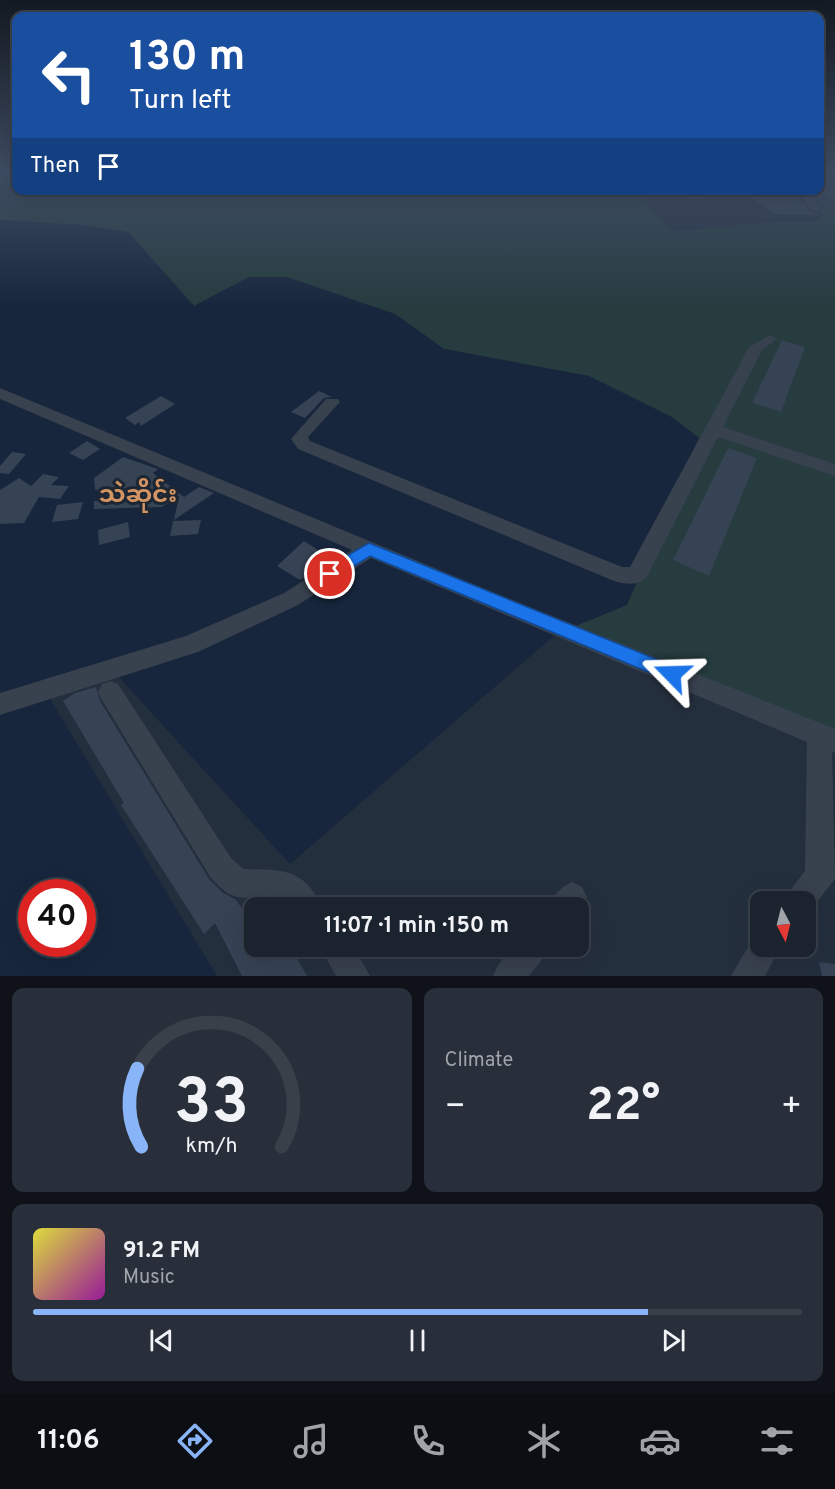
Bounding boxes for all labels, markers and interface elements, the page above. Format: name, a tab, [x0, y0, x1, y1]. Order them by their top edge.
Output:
text: 130 m	[129, 32, 245, 85]
icon: left	[30, 36, 108, 114]
text: Turn left	[129, 84, 231, 118]
icon: arrive	[92, 150, 125, 183]
text: Then	[30, 153, 80, 180]
district label: သဲဆိုင်း	[99, 478, 177, 513]
pin	[304, 548, 355, 599]
icon: arrive	[313, 557, 346, 590]
position arrow	[640, 642, 704, 706]
speed limit sign: 40	[18, 879, 96, 957]
north arrow	[750, 891, 816, 957]
map controls	[750, 891, 816, 957]
text: 11:07 · 1 min · 150 m	[324, 913, 509, 940]
text: Climate	[445, 1048, 513, 1074]
text: 33	[174, 1066, 249, 1145]
text: 22°	[586, 1079, 660, 1136]
text: −	[445, 1087, 466, 1129]
text: +	[781, 1087, 802, 1129]
text: km/h	[186, 1133, 238, 1160]
text: 91.2 FM	[123, 1238, 200, 1265]
text: Music	[123, 1265, 175, 1291]
icon: previous	[145, 1324, 178, 1357]
icon: pause	[401, 1324, 434, 1357]
icon: next	[657, 1324, 690, 1357]
icon: directions	[174, 1420, 216, 1462]
icon: music	[290, 1420, 332, 1462]
icon: phone	[407, 1420, 449, 1462]
icon: climate	[523, 1420, 565, 1462]
icon: car	[639, 1420, 681, 1462]
icon: filters	[756, 1420, 798, 1462]
text: 11:06	[37, 1424, 100, 1458]

